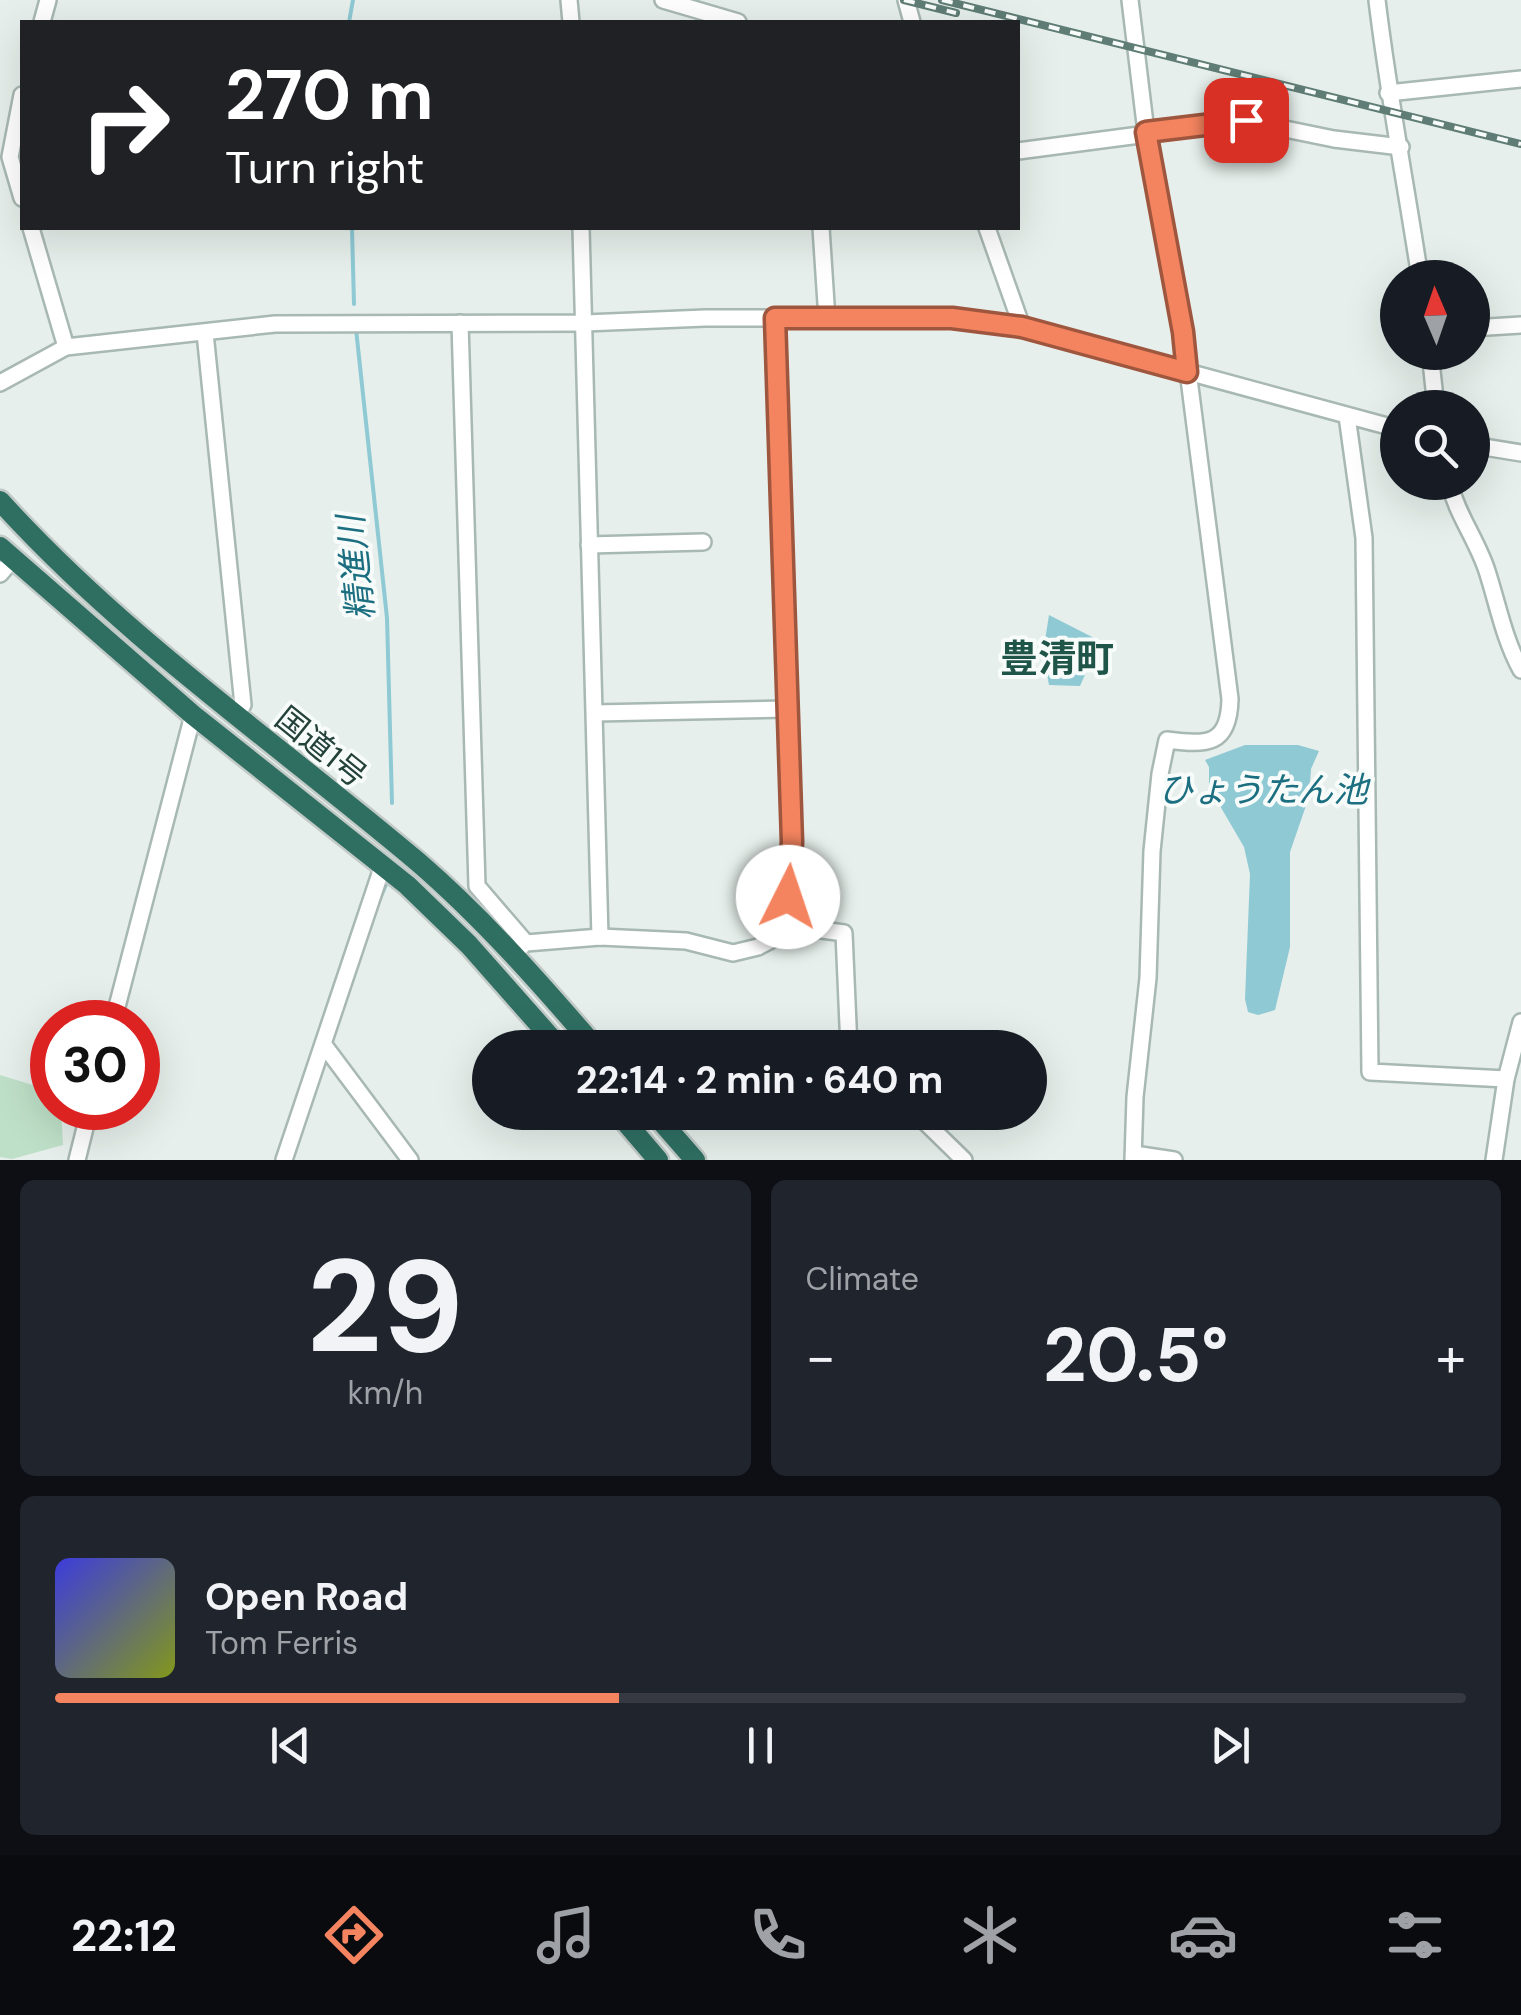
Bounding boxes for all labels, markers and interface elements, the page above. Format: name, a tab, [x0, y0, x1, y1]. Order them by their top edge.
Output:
text: 270 m	[225, 50, 434, 141]
icon: right	[60, 60, 190, 190]
pin	[1204, 78, 1289, 163]
icon: arrive	[1219, 93, 1274, 148]
text: Turn right	[225, 138, 424, 197]
north arrow	[1380, 260, 1490, 370]
map controls	[1380, 260, 1490, 500]
button: search	[1380, 390, 1490, 500]
water label: 精進川	[327, 509, 384, 623]
district label: 豊清町	[1000, 634, 1114, 684]
street label: 国道1号	[267, 697, 375, 797]
water label: ひょうたん池	[1158, 767, 1371, 813]
position arrow	[736, 845, 840, 949]
speed limit sign: 30	[30, 1000, 160, 1130]
text: 22:14 · 2 min · 640 m	[576, 1055, 943, 1105]
text: 29	[307, 1222, 464, 1391]
text: Climate	[806, 1258, 919, 1300]
text: 20.5°	[1043, 1307, 1229, 1404]
text: −	[806, 1321, 836, 1393]
text: +	[1436, 1321, 1466, 1393]
text: km/h	[347, 1372, 423, 1414]
text: Open Road	[205, 1572, 408, 1622]
text: Tom Ferris	[205, 1622, 358, 1664]
icon: previous	[263, 1718, 318, 1773]
icon: pause	[733, 1718, 788, 1773]
icon: next	[1203, 1718, 1258, 1773]
icon: directions	[319, 1900, 389, 1970]
icon: music	[531, 1900, 601, 1970]
icon: phone	[743, 1900, 813, 1970]
icon: climate	[955, 1900, 1025, 1970]
icon: car	[1168, 1900, 1238, 1970]
icon: filters	[1380, 1900, 1450, 1970]
text: 22:12	[71, 1906, 177, 1965]

